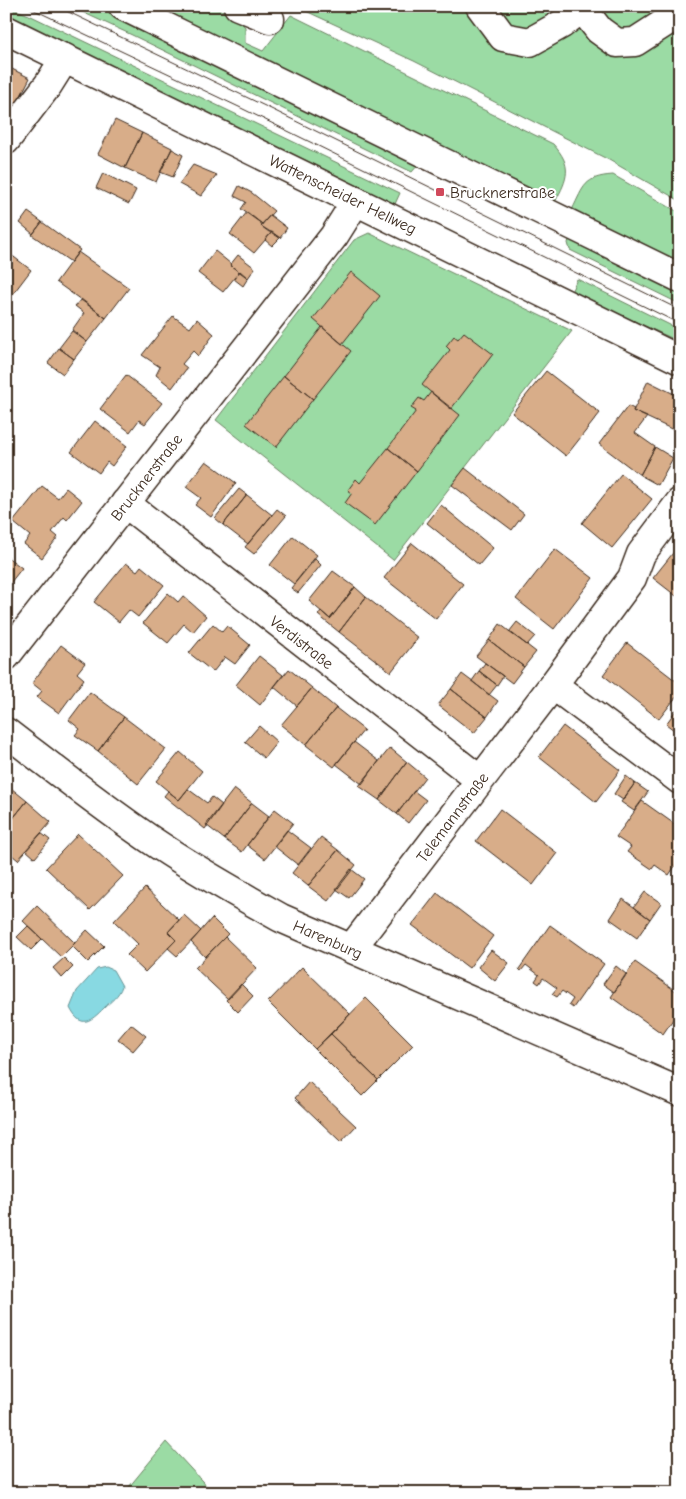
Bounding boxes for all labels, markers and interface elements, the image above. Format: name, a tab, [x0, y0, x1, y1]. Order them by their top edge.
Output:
street label: Wattenscheider Hellweg	[266, 151, 419, 238]
place label: Brucknerstraße	[450, 184, 555, 202]
marker: Brucknerstraße	[434, 186, 446, 198]
street label: Brucknerstraße	[107, 431, 186, 525]
street label: Verdistraße	[266, 612, 337, 673]
street label: Telemannstraße	[413, 769, 492, 866]
street label: Harenburg	[290, 917, 365, 963]

